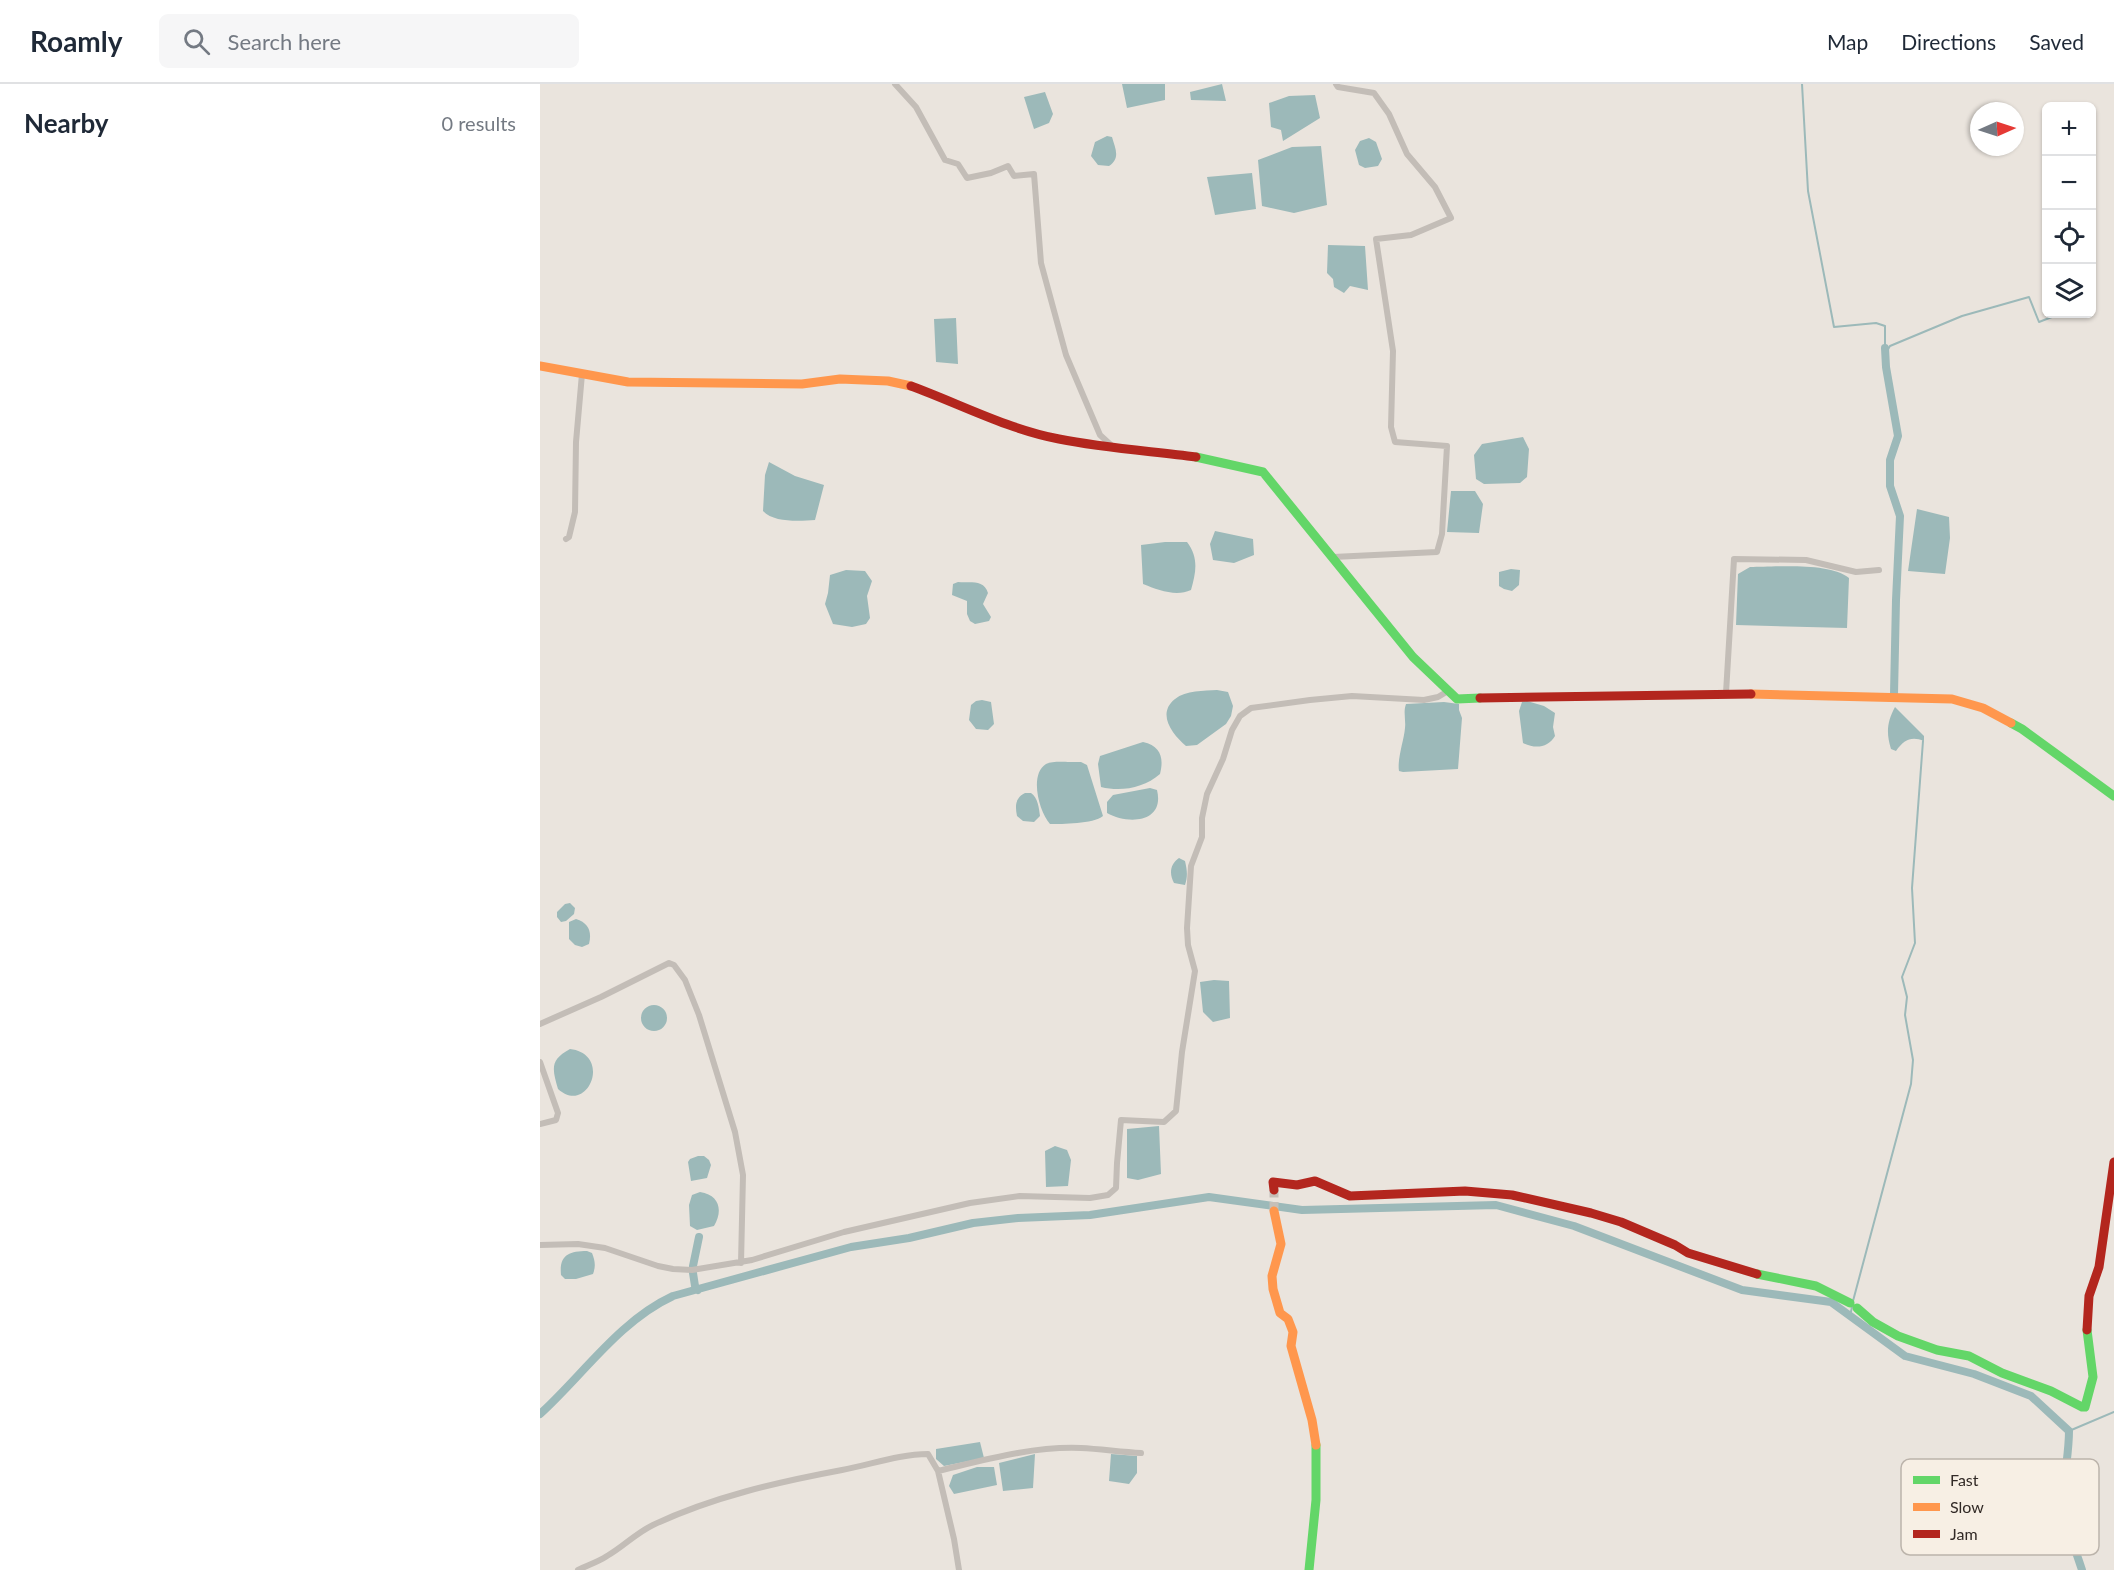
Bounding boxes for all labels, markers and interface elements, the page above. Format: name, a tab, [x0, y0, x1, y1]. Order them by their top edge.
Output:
search box	[159, 14, 579, 68]
text: Roamly	[30, 24, 123, 58]
icon: search	[180, 25, 213, 58]
text: Search here	[228, 28, 341, 55]
text: Map	[1827, 29, 1868, 54]
text: Directions	[1901, 29, 1996, 54]
text: Saved	[2029, 29, 2084, 54]
north arrow	[1970, 102, 2024, 156]
map controls	[2042, 102, 2096, 318]
button: +	[2042, 102, 2096, 156]
text: Nearby	[24, 107, 109, 139]
text: 0 results	[441, 111, 516, 135]
button: −	[2042, 156, 2096, 210]
button: locate	[2042, 210, 2096, 264]
button: layers	[2042, 264, 2096, 318]
legend	[1901, 1459, 2099, 1555]
text: Fast	[1950, 1470, 1979, 1489]
text: Slow	[1950, 1497, 1984, 1516]
text: Jam	[1950, 1524, 1978, 1543]

